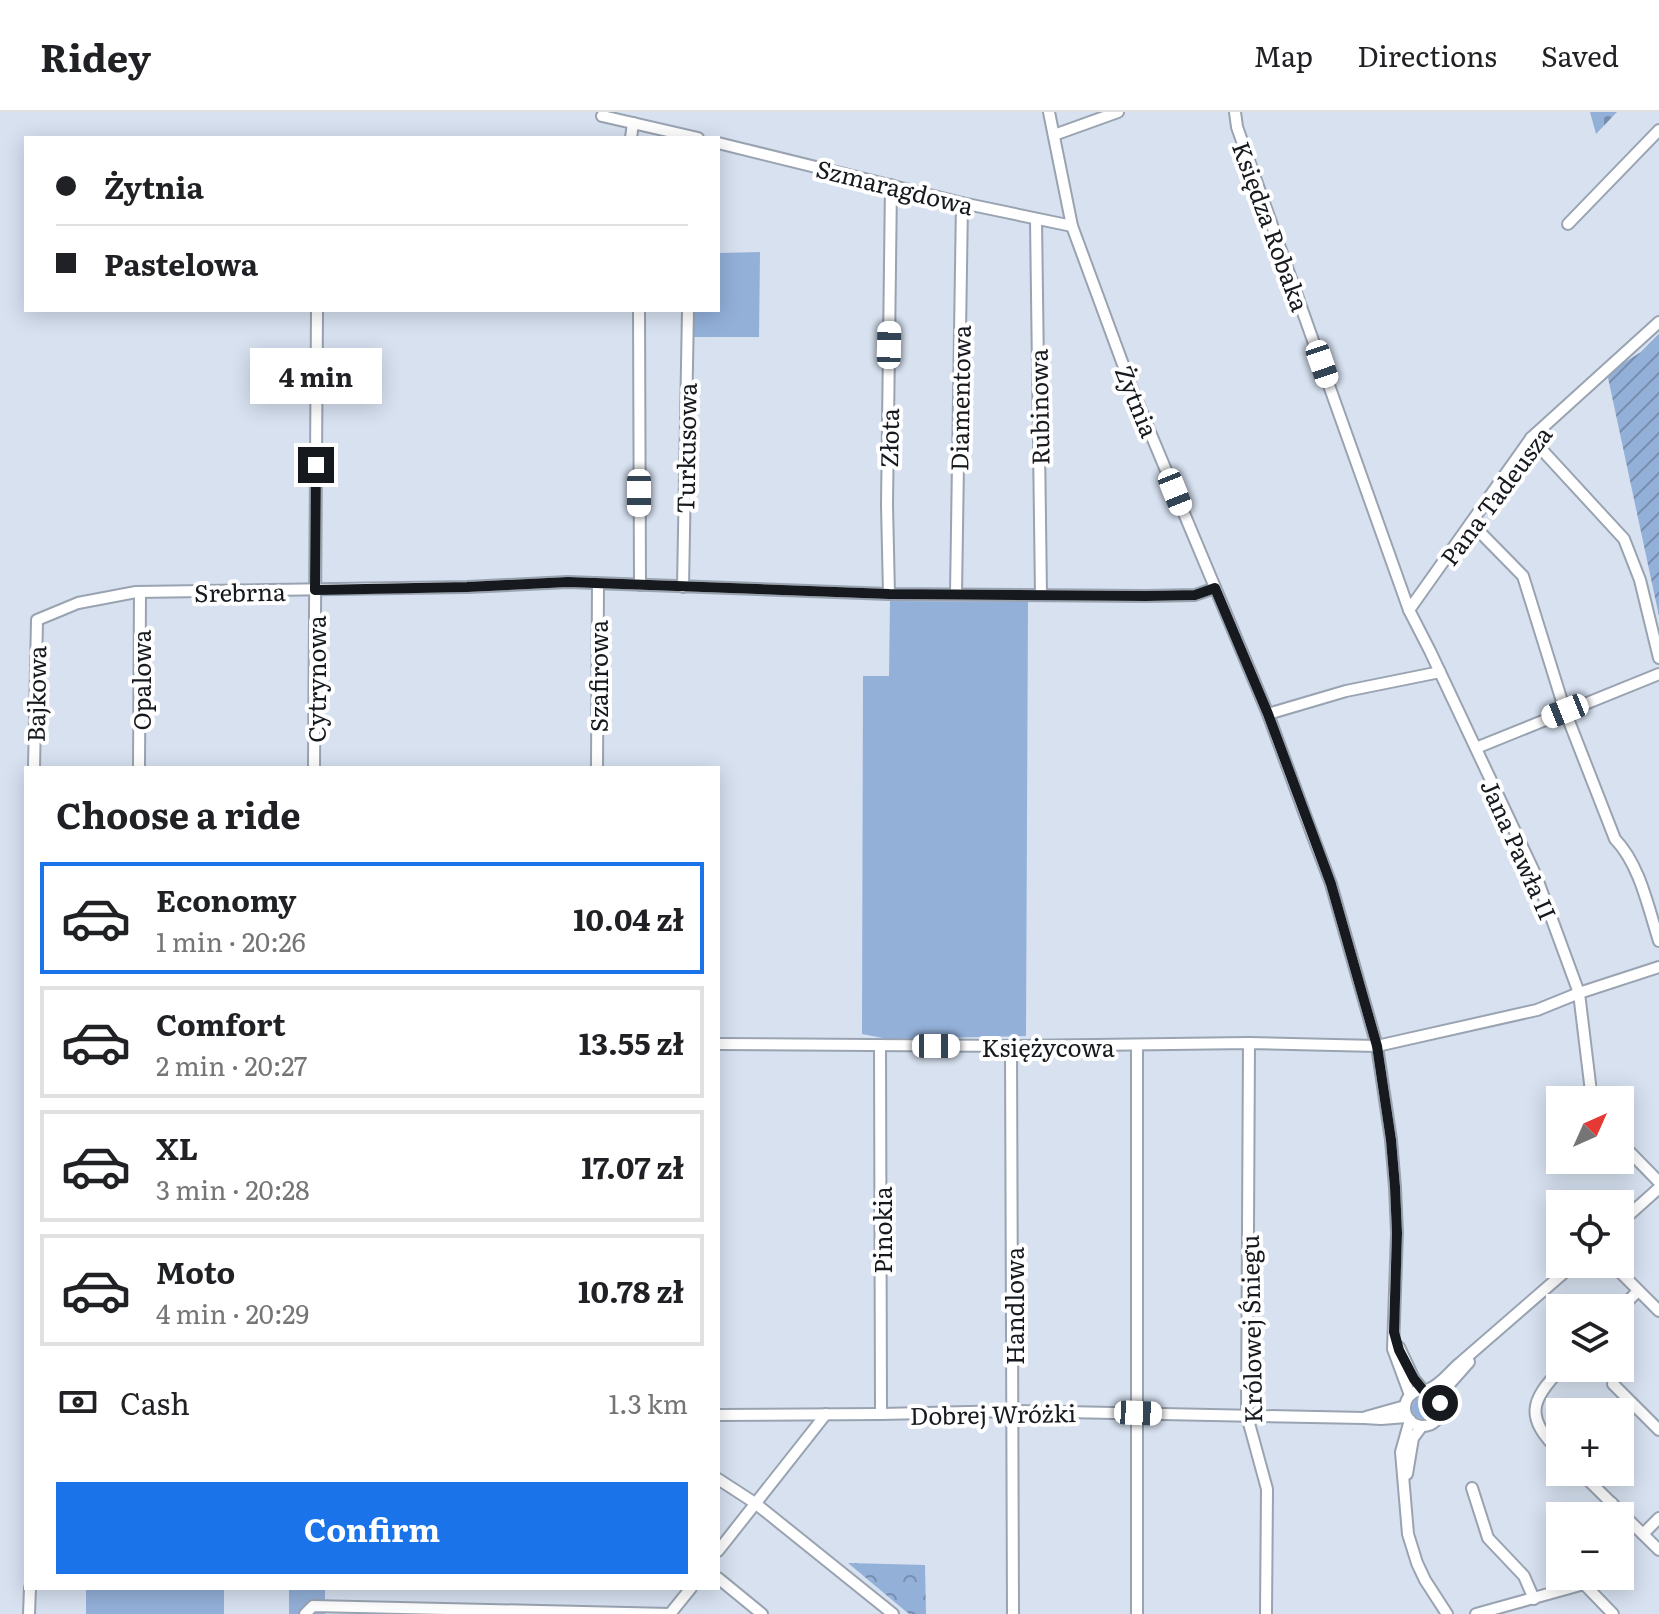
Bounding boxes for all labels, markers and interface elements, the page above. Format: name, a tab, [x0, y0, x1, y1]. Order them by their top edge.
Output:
text: Ridey	[40, 27, 151, 84]
text: Map	[1254, 34, 1313, 76]
text: Directions	[1357, 34, 1497, 76]
text: Saved	[1541, 34, 1619, 76]
street label: Księdza Robaka	[1225, 136, 1319, 316]
street label: Szmaragdowa	[813, 150, 977, 222]
text: Żytnia	[104, 164, 204, 208]
text: Pastelowa	[104, 241, 258, 285]
car	[877, 321, 901, 369]
street label: Diamentowa	[940, 324, 978, 471]
car	[1303, 337, 1341, 391]
street label: Rubinowa	[1019, 348, 1057, 466]
callout: 4 min	[250, 349, 382, 405]
text: 4 min	[279, 356, 353, 395]
street label: Żytnia	[1108, 360, 1168, 442]
street label: Turkusowa	[666, 382, 704, 514]
street label: Złota	[870, 408, 906, 468]
street label: Pana Tadeusza	[1431, 418, 1559, 572]
route end	[298, 447, 334, 483]
car	[1155, 465, 1195, 519]
car	[627, 469, 651, 517]
street label: Srebrna	[194, 573, 286, 609]
street label: Cytrynowa	[298, 615, 333, 743]
street label: Szafirowa	[580, 620, 615, 732]
street label: Opalowa	[123, 629, 158, 730]
street label: Bajkowa	[17, 645, 53, 743]
car	[1538, 691, 1592, 731]
street label: Jana Pawła II	[1473, 773, 1567, 925]
text: Choose a ride	[56, 787, 301, 840]
text: Economy	[156, 877, 296, 921]
icon: car	[60, 882, 132, 954]
text: 10.04 zł	[573, 896, 684, 940]
text: 1 min · 20:26	[156, 921, 306, 960]
text: Comfort	[156, 1001, 286, 1045]
icon: car	[60, 1006, 132, 1078]
text: 13.55 zł	[579, 1020, 684, 1064]
street label: Księżycowa	[981, 1029, 1115, 1064]
car	[912, 1034, 960, 1058]
text: 2 min · 20:27	[156, 1045, 307, 1084]
north arrow	[1546, 1086, 1634, 1174]
map controls	[1546, 1086, 1634, 1590]
text: XL	[156, 1125, 198, 1169]
icon: car	[60, 1130, 132, 1202]
text: 17.07 zł	[581, 1144, 684, 1188]
text: 3 min · 20:28	[156, 1169, 310, 1208]
street label: Pinokia	[864, 1186, 899, 1274]
button: locate	[1546, 1190, 1634, 1278]
street label: Królowej Śniegu	[1231, 1234, 1269, 1424]
street label: Handlowa	[996, 1247, 1031, 1365]
text: Moto	[156, 1249, 235, 1293]
icon: car	[60, 1254, 132, 1326]
text: 10.78 zł	[578, 1268, 684, 1312]
text: 4 min · 20:29	[156, 1293, 309, 1332]
button: layers	[1546, 1294, 1634, 1382]
icon: cash	[56, 1380, 100, 1424]
text: Cash	[120, 1380, 190, 1424]
text: 1.3 km	[609, 1383, 688, 1422]
route start	[1422, 1385, 1458, 1421]
street label: Dobrej Wróżki	[910, 1394, 1076, 1432]
button: +	[1546, 1398, 1634, 1486]
car	[1114, 1400, 1162, 1426]
button: Confirm	[56, 1482, 688, 1574]
button: −	[1546, 1502, 1634, 1590]

